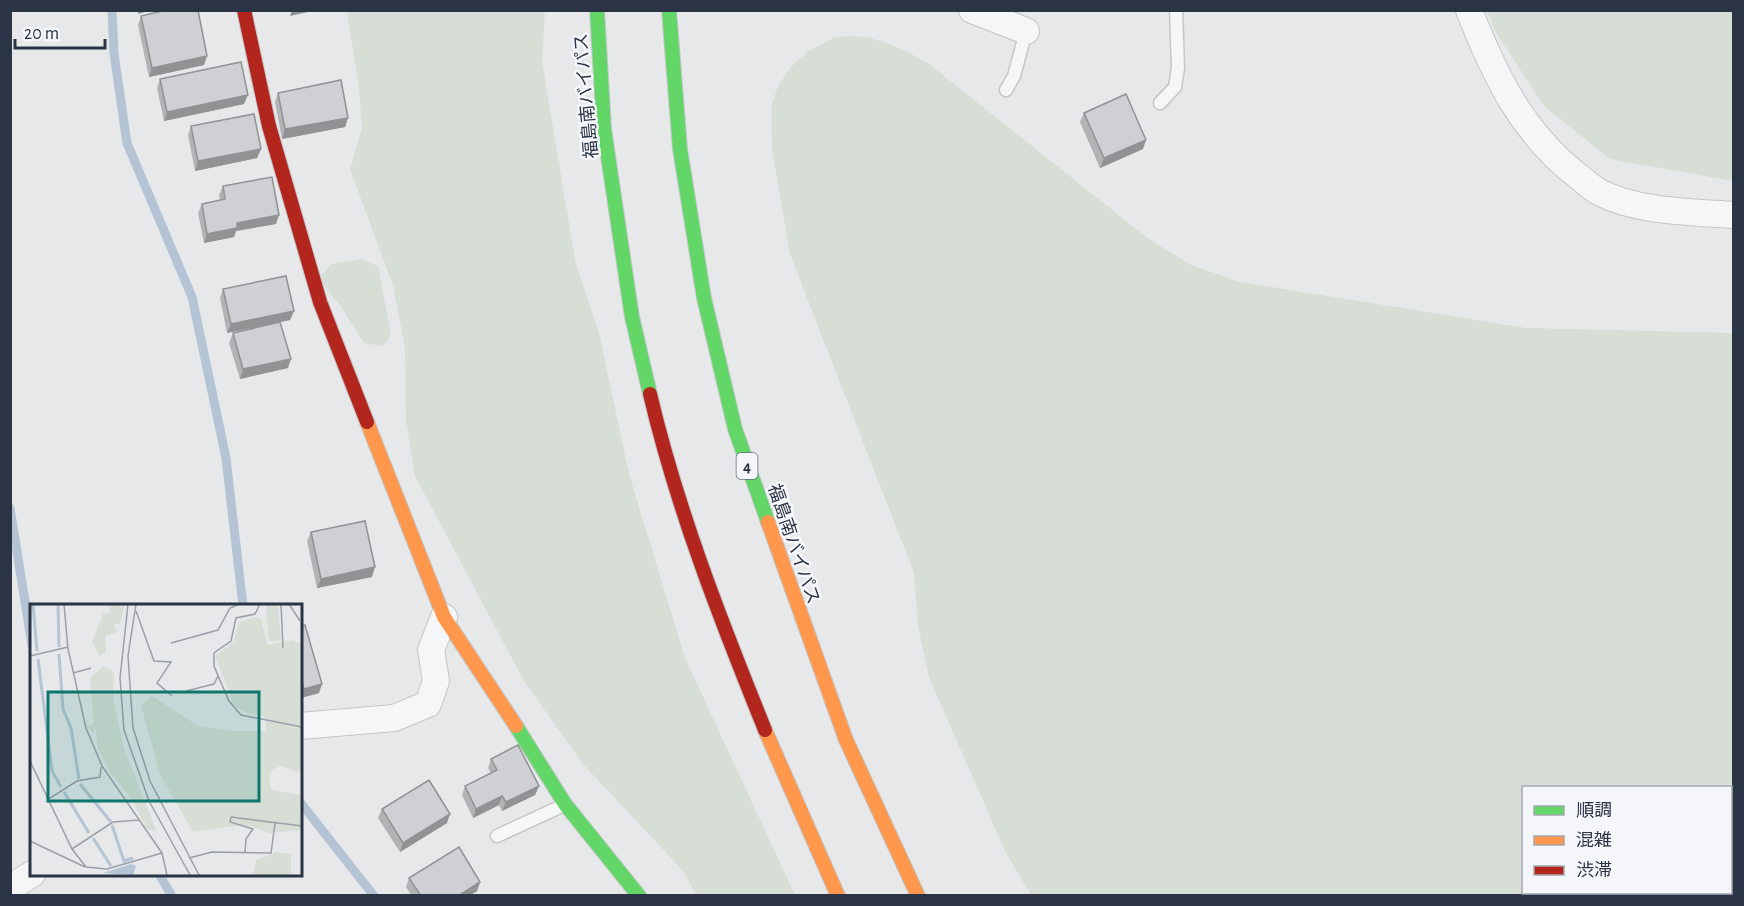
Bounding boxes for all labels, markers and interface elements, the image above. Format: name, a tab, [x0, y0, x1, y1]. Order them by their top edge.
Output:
scale bar	[15, 12, 105, 50]
text: 20 m	[24, 25, 59, 43]
street label: 福島南バイパス	[571, 33, 601, 159]
road number: 4	[736, 453, 758, 479]
street label: 福島南バイパス	[764, 481, 824, 607]
inset map	[30, 604, 302, 876]
legend	[1522, 786, 1732, 894]
text: 順調	[1576, 802, 1612, 820]
text: 混雑	[1576, 830, 1612, 850]
text: 渋滞	[1576, 861, 1612, 880]

